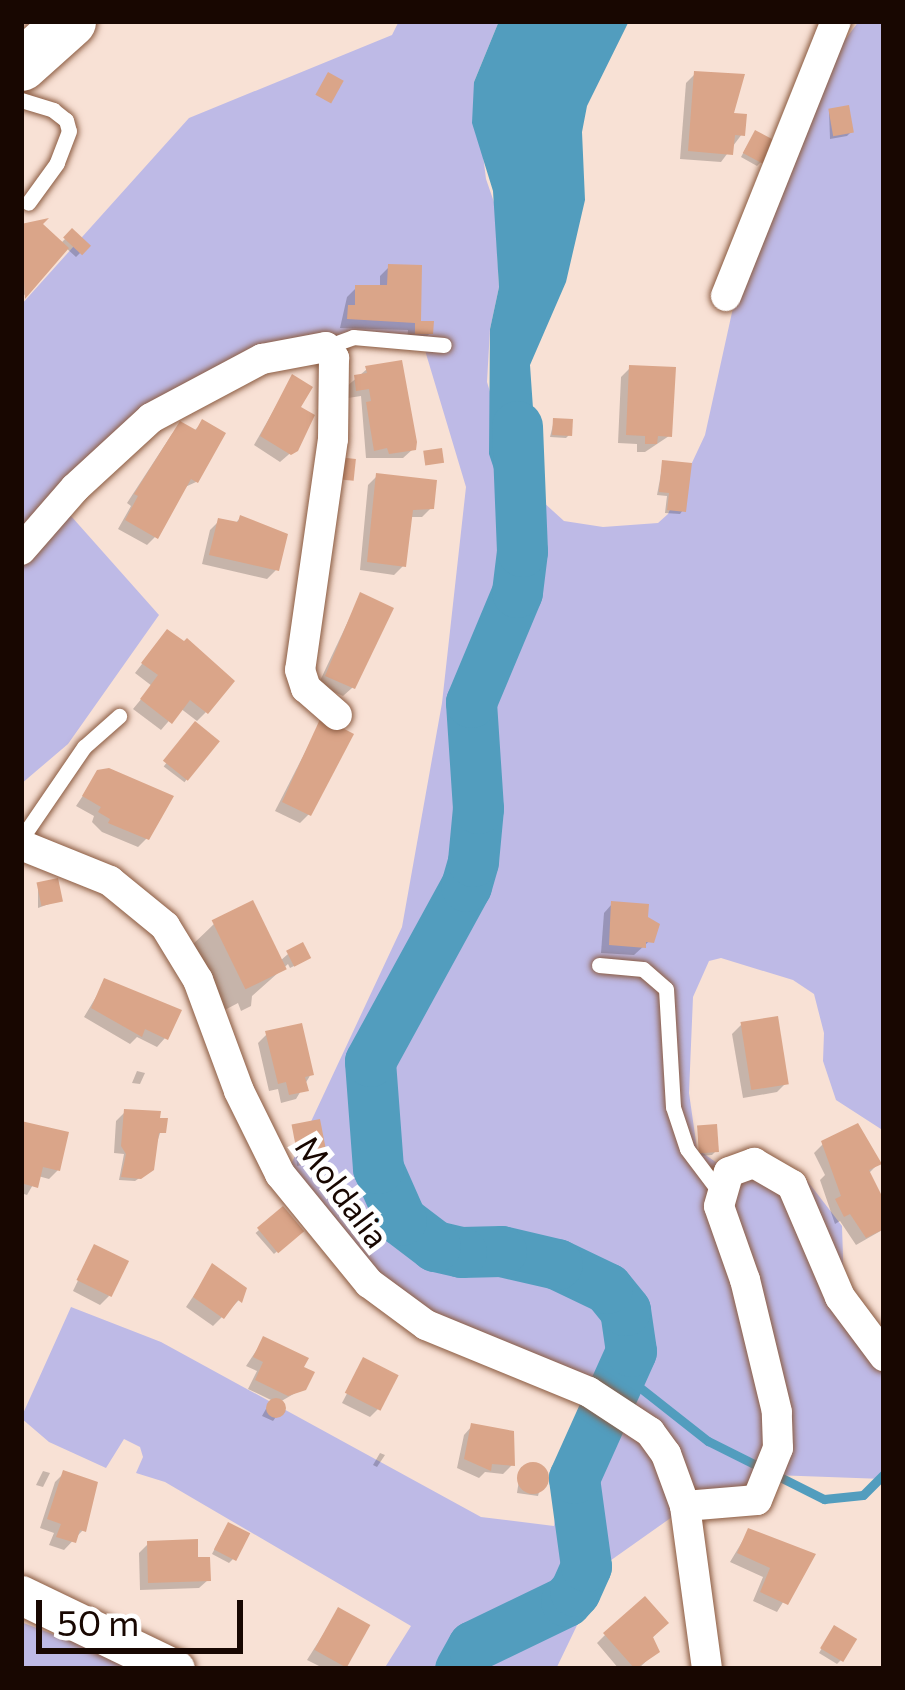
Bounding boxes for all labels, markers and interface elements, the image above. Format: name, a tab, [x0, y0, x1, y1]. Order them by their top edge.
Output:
street label: Moldalia	[288, 1127, 398, 1255]
scale bar	[42, 1576, 249, 1650]
text: 50 m	[57, 1599, 139, 1643]

